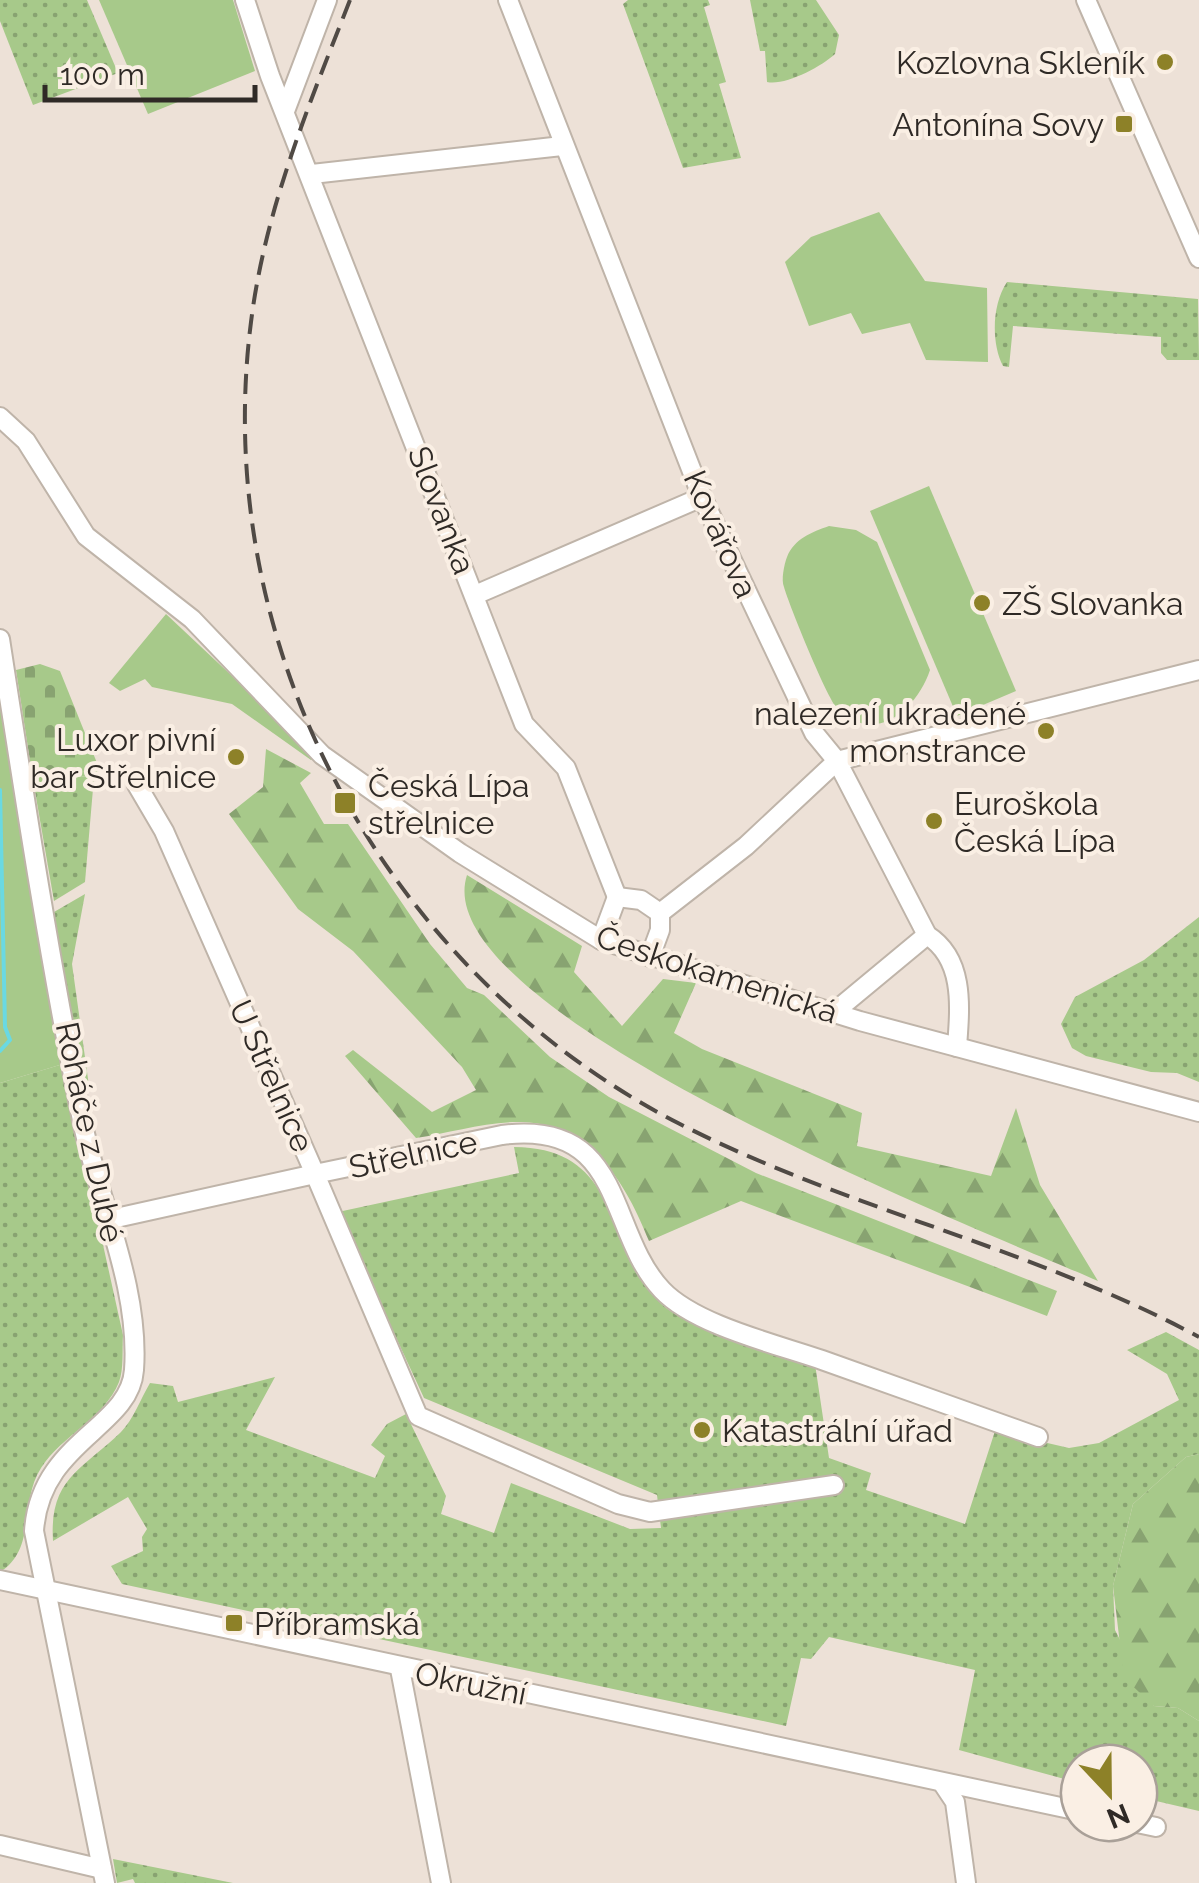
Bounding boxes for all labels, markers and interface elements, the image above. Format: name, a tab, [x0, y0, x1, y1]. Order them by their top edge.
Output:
scale bar	[45, 40, 255, 102]
place label: Kozlovna Skleník	[896, 44, 1145, 81]
marker: Kozlovna Skleník	[1154, 51, 1176, 73]
text: 100 m	[60, 57, 145, 92]
place label: Antonína Sovy	[892, 106, 1104, 143]
marker: Antonína Sovy	[1113, 113, 1135, 135]
street label: Slovanka	[401, 441, 483, 579]
street label: Kovářova	[677, 465, 765, 603]
place label: ZŠ Slovanka	[1002, 585, 1183, 622]
marker: ZŠ Slovanka	[971, 592, 993, 614]
place label: nalezení ukradené monstrance	[754, 695, 1026, 769]
marker: nalezení ukradené monstrance	[1035, 720, 1057, 742]
place label: Luxor pivní bar Střelnice	[30, 721, 216, 795]
marker: Luxor pivní bar Střelnice	[225, 746, 247, 768]
place label: Česká Lípa střelnice	[368, 767, 530, 841]
place label: Euroškola Česká Lípa	[954, 785, 1116, 859]
marker: Česká Lípa střelnice	[332, 790, 358, 816]
marker: Euroškola Česká Lípa	[923, 810, 945, 832]
street label: Českokamenická	[592, 918, 842, 1030]
street label: U Střelnice	[222, 994, 322, 1158]
street label: Roháče z Dubé	[49, 1019, 131, 1245]
street label: Střelnice	[346, 1122, 480, 1186]
place label: Katastrální úřad	[722, 1412, 953, 1449]
marker: Katastrální úřad	[691, 1419, 713, 1441]
place label: Příbramská	[254, 1605, 420, 1642]
marker: Příbramská	[223, 1612, 245, 1634]
street label: Okružní	[412, 1654, 530, 1712]
north arrow	[1059, 1743, 1159, 1843]
text: N	[1102, 1796, 1134, 1835]

